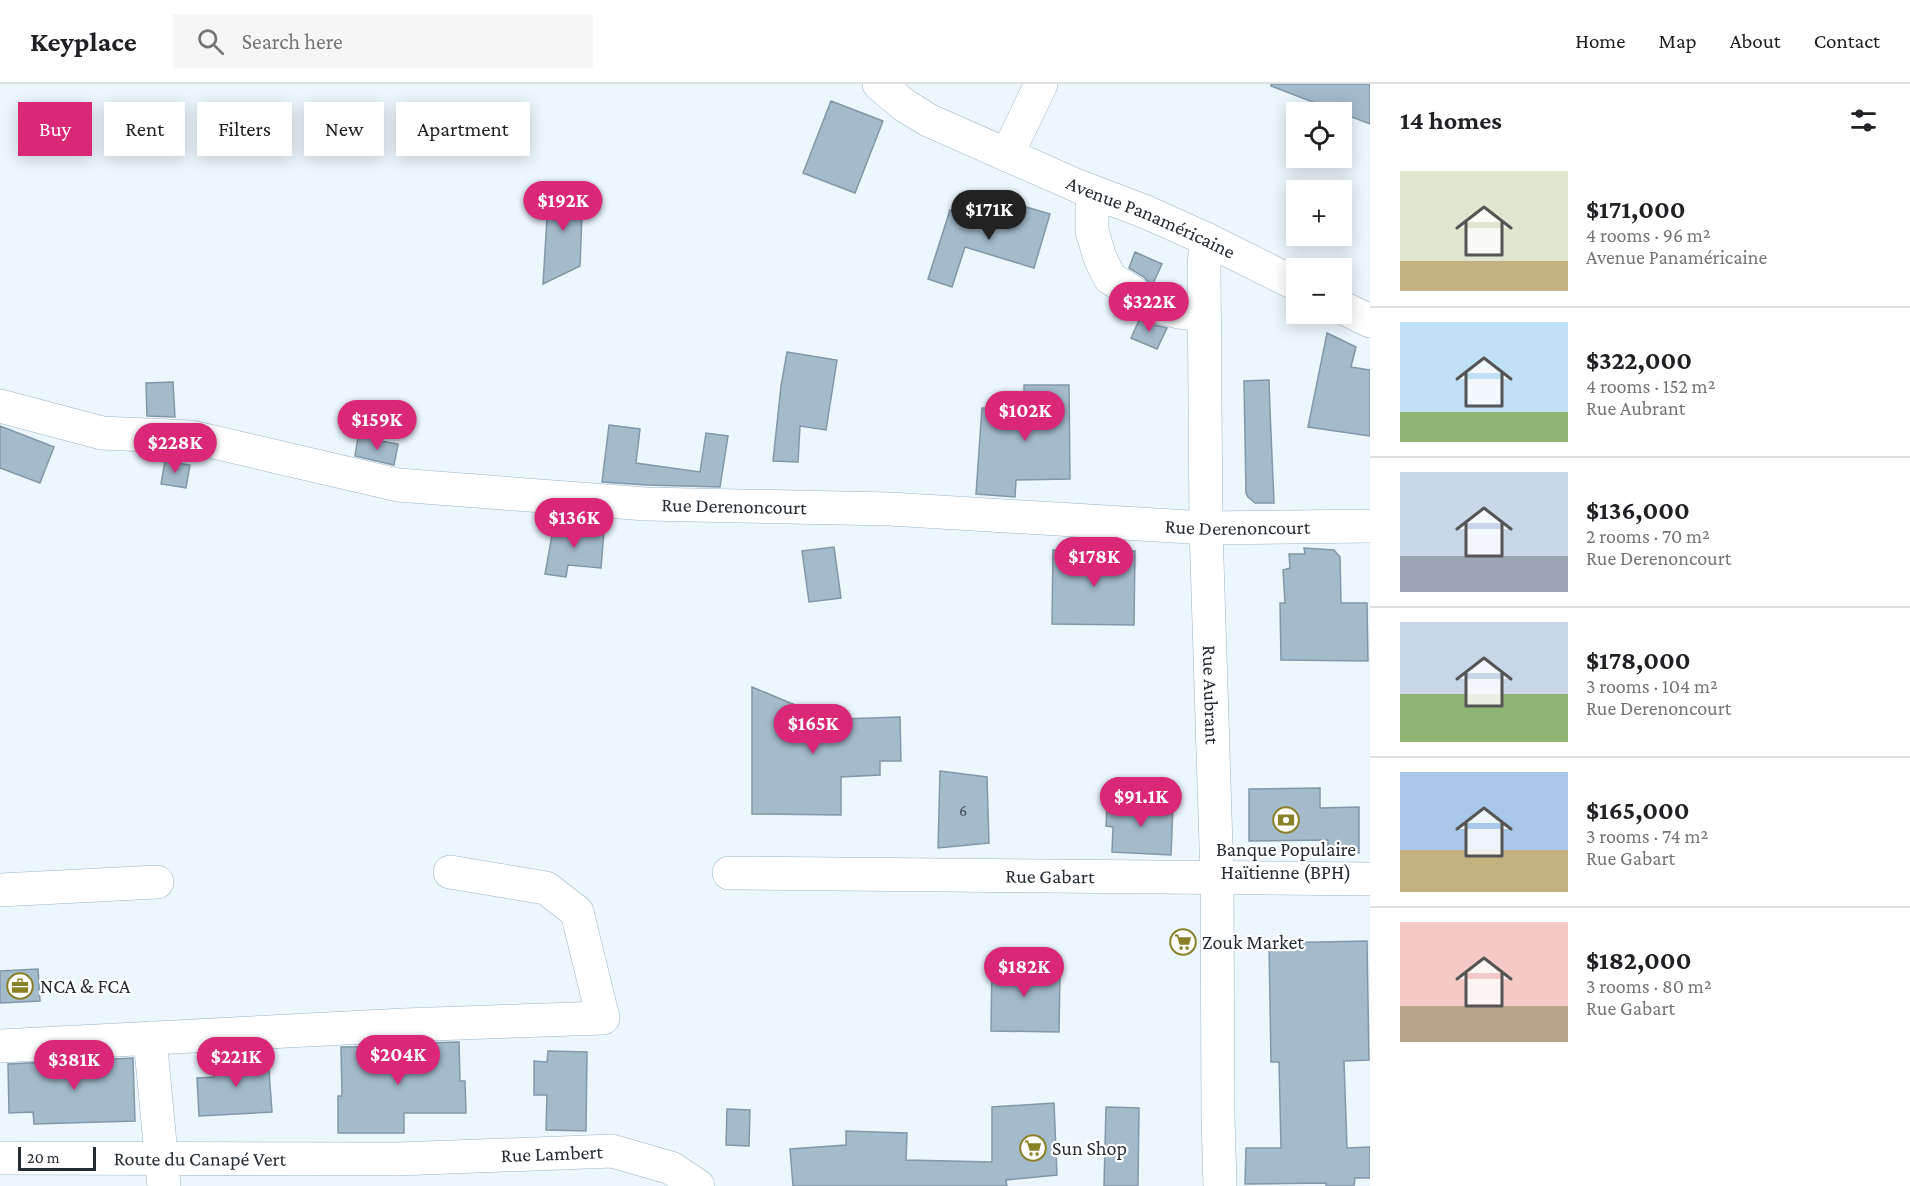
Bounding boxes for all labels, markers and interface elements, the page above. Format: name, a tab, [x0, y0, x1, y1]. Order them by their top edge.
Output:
search box	[173, 14, 593, 68]
icon: search	[194, 25, 227, 58]
text: Keyplace	[30, 26, 137, 57]
text: Search here	[242, 29, 343, 54]
text: Home	[1575, 29, 1625, 53]
text: Map	[1658, 29, 1697, 53]
text: About	[1730, 29, 1781, 53]
text: Contact	[1814, 29, 1880, 53]
chip: Buy	[18, 102, 92, 156]
chip: Rent	[104, 102, 185, 156]
chip: Filters	[197, 102, 292, 156]
chip: New	[304, 102, 384, 156]
chip: Apartment	[396, 102, 530, 156]
map controls	[1286, 102, 1352, 324]
button: locate	[1286, 102, 1352, 168]
icon: filters	[1847, 104, 1880, 137]
text: 14 homes	[1400, 106, 1502, 135]
street label: Avenue Panaméricaine	[1063, 171, 1239, 263]
button: +	[1286, 180, 1352, 246]
pin: $192K	[521, 181, 605, 232]
text: $192K	[537, 189, 589, 211]
pin: $171K	[947, 190, 1031, 241]
icon: home	[1448, 195, 1520, 267]
text: $171,000	[1586, 195, 1686, 224]
text: $171K	[965, 198, 1013, 220]
text: 4 rooms · 96 m²	[1586, 224, 1711, 246]
text: Avenue Panaméricaine	[1586, 246, 1767, 268]
button: −	[1286, 258, 1352, 324]
pin: $322K	[1107, 282, 1191, 333]
text: $322K	[1123, 290, 1175, 312]
icon: home	[1448, 346, 1520, 418]
text: $322,000	[1586, 346, 1692, 375]
text: 4 rooms · 152 m²	[1586, 375, 1715, 397]
pin: $102K	[983, 391, 1067, 442]
text: Rue Aubrant	[1586, 397, 1685, 419]
text: $102K	[999, 399, 1051, 421]
pin: $159K	[335, 400, 419, 451]
text: $159K	[352, 408, 402, 430]
pin: $228K	[133, 423, 217, 474]
text: $228K	[148, 431, 202, 453]
street label: Rue Derenoncourt	[661, 493, 807, 518]
icon: home	[1448, 496, 1520, 568]
text: $136,000	[1586, 496, 1690, 525]
pin: $136K	[532, 498, 616, 549]
text: $136K	[549, 506, 599, 528]
street label: Rue Derenoncourt	[1164, 515, 1311, 539]
text: 2 rooms · 70 m²	[1586, 525, 1710, 547]
pin: $178K	[1052, 537, 1136, 588]
text: $178K	[1068, 545, 1120, 567]
text: Rue Derenoncourt	[1586, 547, 1731, 569]
street label: Rue Aubrant	[1199, 645, 1224, 745]
icon: home	[1448, 646, 1520, 718]
text: $178,000	[1586, 646, 1691, 675]
text: 3 rooms · 104 m²	[1586, 675, 1718, 697]
text: Rue Derenoncourt	[1586, 697, 1731, 719]
pin: $165K	[771, 704, 855, 755]
text: $165K	[788, 712, 838, 734]
pin: $91.1K	[1092, 777, 1190, 828]
text: $91.1K	[1114, 785, 1168, 807]
icon: home	[1448, 796, 1520, 868]
text: $165,000	[1586, 796, 1690, 825]
house number: 6	[959, 802, 967, 819]
bank icon: Banque Populaire Haïtienne (BPH)	[1271, 805, 1301, 835]
text: 3 rooms · 74 m²	[1586, 825, 1708, 847]
place label: Banque Populaire Haïtienne (BPH)	[1216, 838, 1356, 884]
text: Rue Gabart	[1586, 847, 1675, 869]
street label: Rue Gabart	[1005, 865, 1095, 887]
supermarket icon: Zouk Market	[1168, 927, 1198, 957]
place label: Zouk Market	[1202, 931, 1304, 953]
icon: home	[1448, 946, 1520, 1018]
text: $182,000	[1586, 946, 1691, 975]
pin: $182K	[982, 947, 1066, 998]
text: $182K	[998, 955, 1050, 977]
office icon: NCA & FCA	[5, 971, 35, 1001]
place label: NCA & FCA	[40, 975, 131, 997]
text: 3 rooms · 80 m²	[1586, 975, 1712, 997]
text: Rue Gabart	[1586, 997, 1675, 1019]
pin: $204K	[356, 1035, 440, 1086]
pin: $221K	[194, 1037, 278, 1088]
pin: $381K	[32, 1040, 116, 1091]
text: $204K	[370, 1043, 426, 1065]
text: $221K	[211, 1045, 261, 1067]
text: $381K	[48, 1048, 100, 1070]
supermarket icon: Sun Shop	[1018, 1133, 1048, 1163]
place label: Sun Shop	[1052, 1137, 1127, 1160]
street label: Rue Lambert	[500, 1140, 604, 1166]
scale bar	[18, 1144, 96, 1172]
street label: Route du Canapé Vert	[114, 1147, 287, 1171]
text: 20 m	[27, 1149, 60, 1166]

